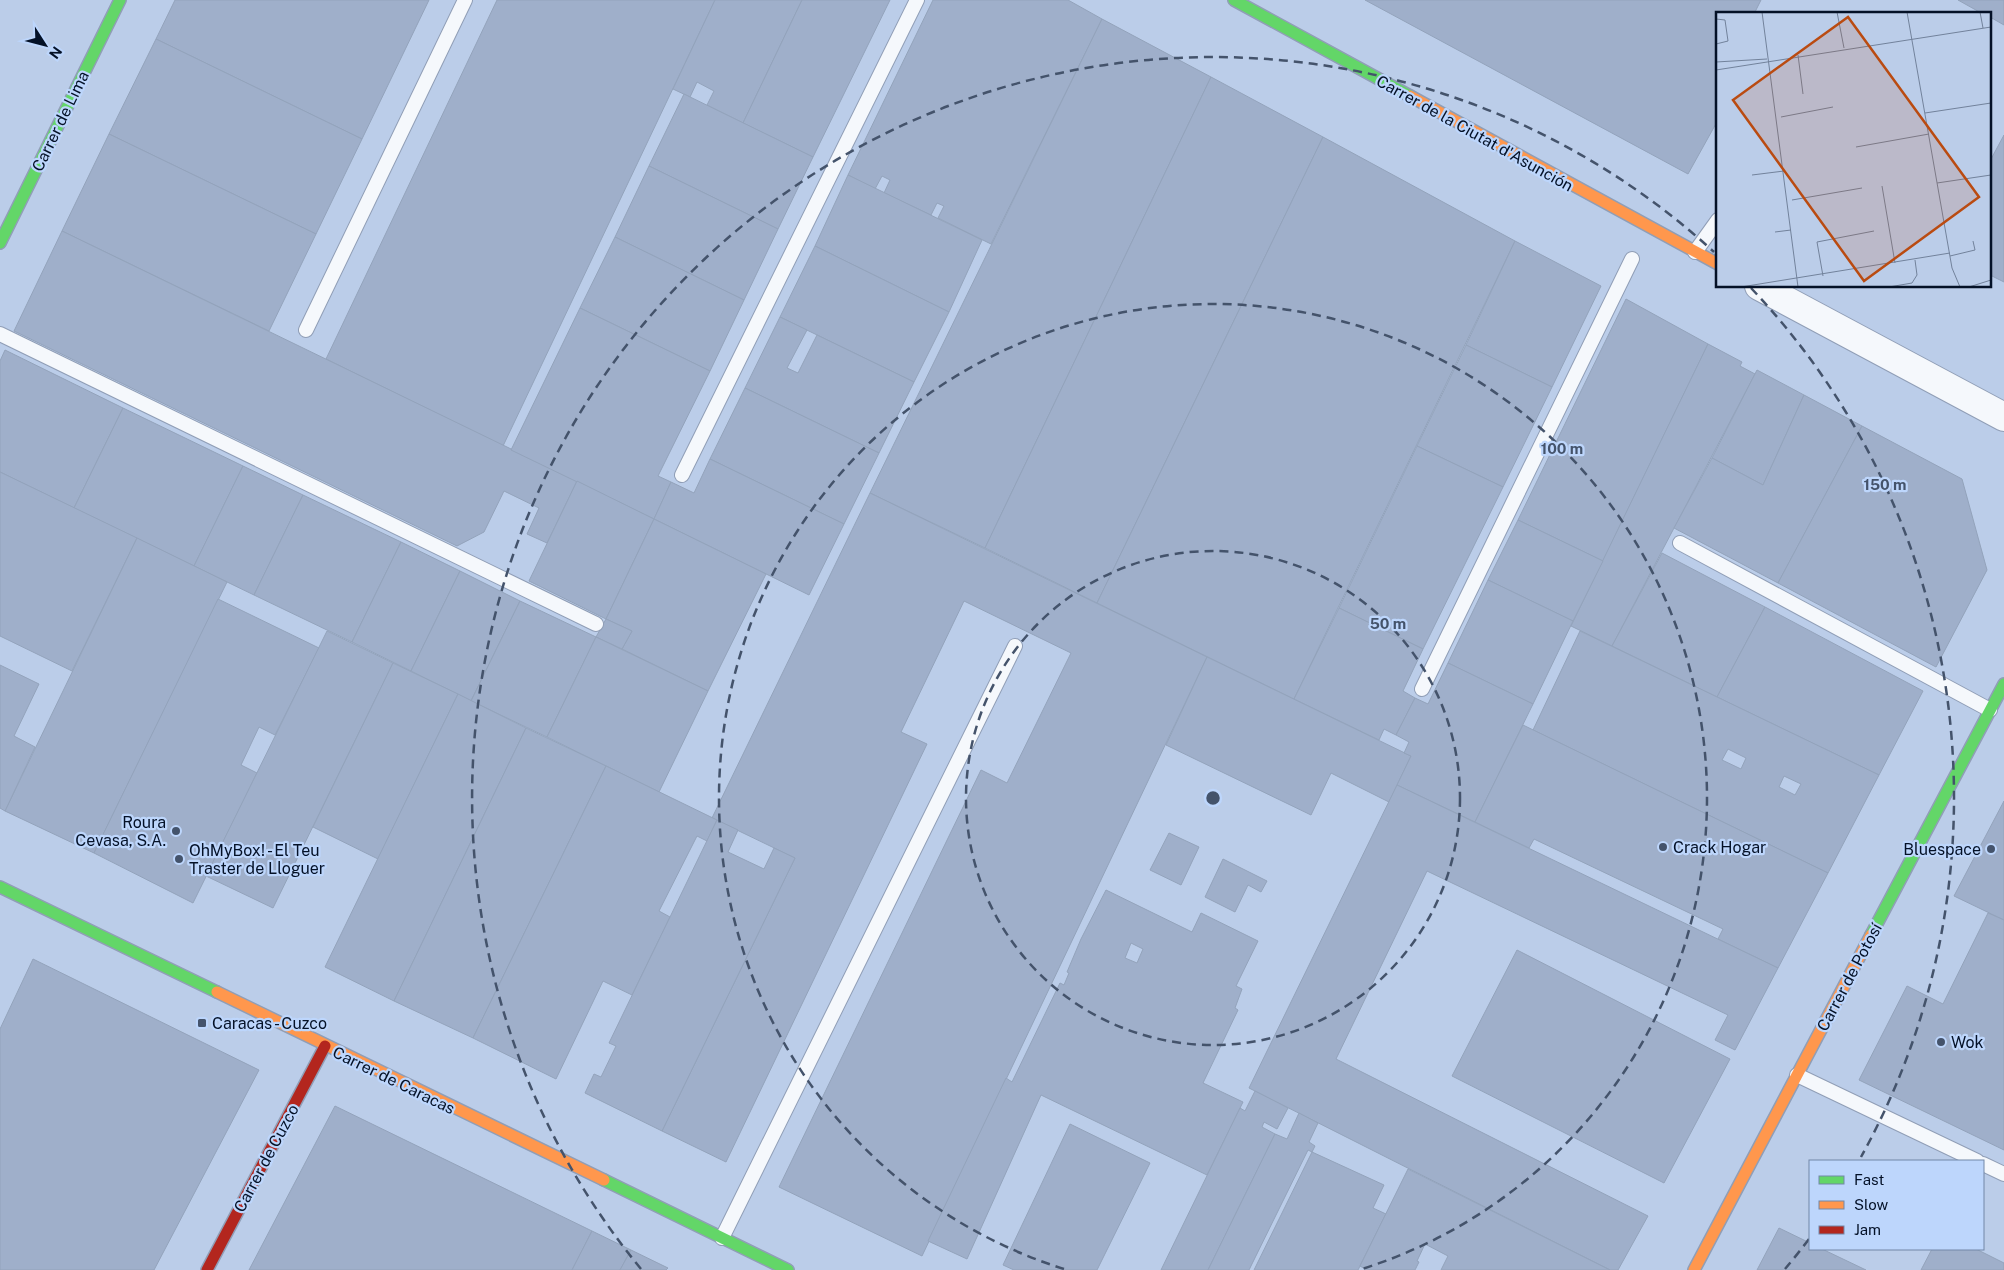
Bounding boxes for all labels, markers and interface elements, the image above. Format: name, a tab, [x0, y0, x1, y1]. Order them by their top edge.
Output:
inset map	[1716, 12, 1992, 288]
north arrow	[20, 20, 70, 70]
text: N	[46, 44, 65, 62]
street label: Carrer de Lima	[28, 68, 93, 175]
street label: Carrer de la Ciutat d'Asunción	[1373, 71, 1576, 196]
text: 100 m	[1541, 440, 1583, 457]
text: 150 m	[1863, 476, 1907, 493]
text: 50 m	[1370, 615, 1406, 632]
centre of rings	[1204, 789, 1222, 807]
place label: Roura Cevasa, S.A.	[75, 813, 166, 850]
marker: Roura Cevasa, S.A.	[170, 825, 182, 837]
place label: Crack Hogar	[1673, 838, 1766, 857]
place label: Bluespace	[1903, 840, 1981, 859]
place label: OhMyBox! - El Teu Traster de Lloguer	[189, 841, 325, 878]
marker: Crack Hogar	[1657, 841, 1669, 853]
marker: Bluespace	[1985, 843, 1997, 855]
marker: OhMyBox! - El Teu Traster de Lloguer	[173, 853, 185, 865]
street label: Carrer de Potosí	[1813, 919, 1886, 1034]
place label: Caracas - Cuzco	[212, 1014, 327, 1033]
marker: Caracas - Cuzco	[196, 1017, 208, 1029]
place label: Wok	[1951, 1033, 1984, 1052]
marker: Wok	[1935, 1036, 1947, 1048]
street label: Carrer de Caracas	[330, 1043, 458, 1118]
street label: Carrer de Cuzco	[230, 1101, 303, 1215]
legend	[1809, 1160, 1984, 1250]
text: Fast	[1854, 1171, 1884, 1188]
text: Slow	[1854, 1196, 1889, 1213]
text: Jam	[1854, 1221, 1881, 1238]

